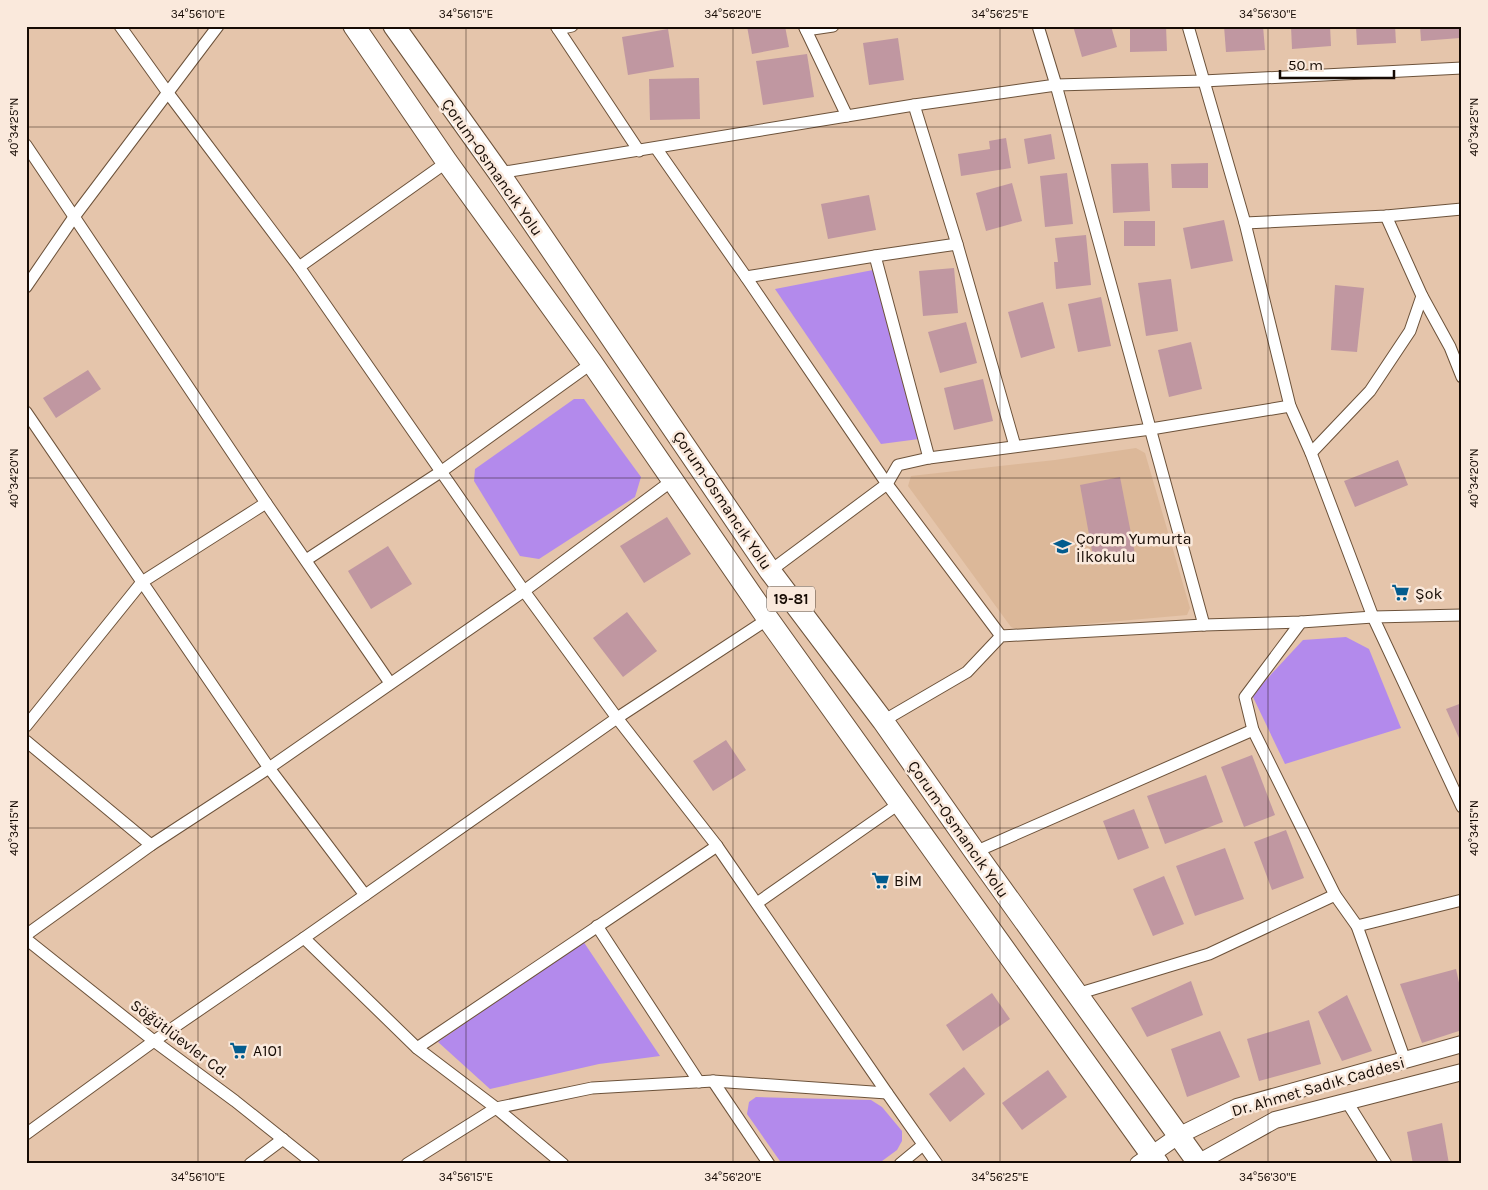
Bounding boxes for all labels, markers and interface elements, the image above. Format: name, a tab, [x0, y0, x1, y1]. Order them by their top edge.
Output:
text: 34°56'10"E	[171, 7, 225, 21]
text: 34°56'15"E	[439, 7, 493, 21]
text: 34°56'20"E	[704, 7, 762, 21]
text: 34°56'25"E	[971, 7, 1029, 21]
text: 34°56'30"E	[1239, 7, 1297, 21]
scale bar	[1280, 48, 1394, 80]
text: 50 m	[1288, 56, 1323, 74]
street label: Çorum-Osmancık Yolu	[438, 95, 547, 240]
text: 40°34'25"N	[7, 98, 21, 156]
text: 40°34'25"N	[1467, 98, 1481, 156]
street label: Çorum-Osmancık Yolu	[669, 427, 776, 573]
text: 40°34'20"N	[7, 448, 21, 508]
text: 40°34'20"N	[1467, 448, 1481, 508]
place label: Çorum Yumurta İlkokulu	[1076, 529, 1191, 566]
school or university icon: Çorum Yumurta İlkokulu	[1052, 537, 1072, 557]
supermarket icon: Şok	[1391, 583, 1411, 603]
place label: Şok	[1415, 584, 1442, 603]
road number: 19-81	[767, 586, 815, 612]
street label: Çorum-Osmancık Yolu	[904, 757, 1013, 902]
text: 40°34'15"N	[7, 800, 21, 856]
text: 40°34'15"N	[1467, 800, 1481, 856]
supermarket icon: BİM	[870, 870, 890, 890]
place label: BİM	[894, 871, 922, 890]
street label: Söğütlüevler Cd.	[127, 995, 233, 1082]
supermarket icon: A101	[229, 1040, 249, 1060]
place label: A101	[253, 1041, 282, 1060]
street label: Dr. Ahmet Sadık Caddesi	[1229, 1053, 1407, 1120]
text: 34°56'10"E	[171, 1170, 225, 1184]
text: 34°56'15"E	[439, 1170, 493, 1184]
text: 34°56'20"E	[704, 1170, 762, 1184]
text: 34°56'25"E	[971, 1170, 1029, 1184]
text: 34°56'30"E	[1239, 1170, 1297, 1184]

